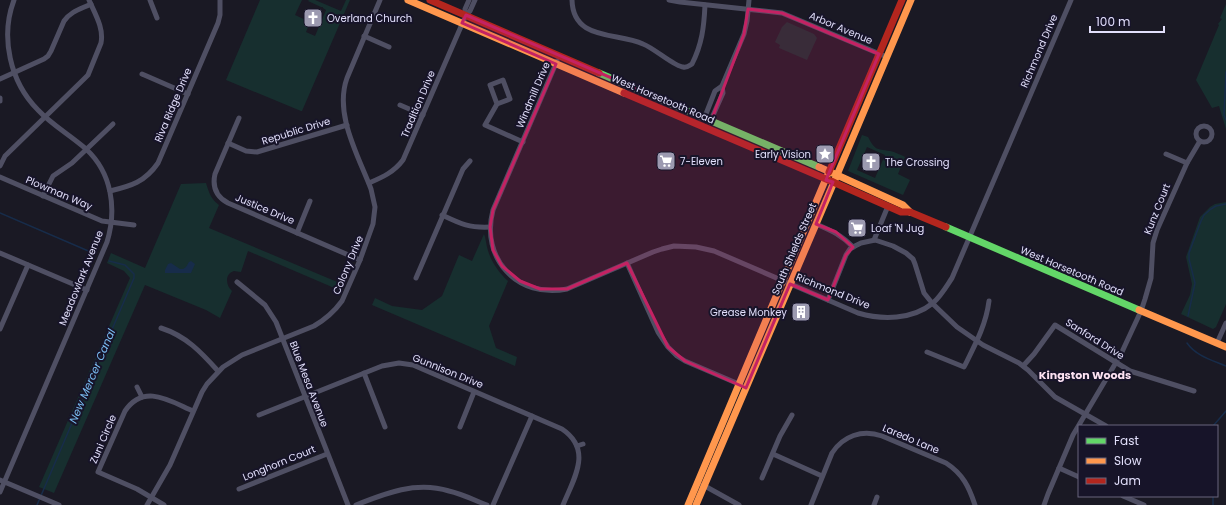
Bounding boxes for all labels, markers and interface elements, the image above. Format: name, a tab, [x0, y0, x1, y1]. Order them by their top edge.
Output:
church icon: Overland Church	[302, 7, 324, 29]
street label: Arbor Avenue	[807, 8, 875, 48]
scale bar	[1090, 8, 1164, 34]
place label: Overland Church	[327, 11, 412, 26]
street label: Richmond Drive	[1017, 12, 1061, 90]
text: 100 m	[1096, 13, 1130, 30]
street label: Windmill Drive	[512, 59, 554, 131]
street label: Riva Ridge Drive	[151, 65, 195, 145]
street label: Tradition Drive	[397, 68, 439, 140]
street label: West Horsetooth Road	[609, 70, 717, 128]
street label: Republic Drive	[260, 113, 332, 149]
place icon: Early Vision	[814, 143, 836, 165]
place label: Early Vision	[755, 147, 811, 162]
supermarket icon: 7-Eleven	[655, 150, 677, 172]
church icon: The Crossing	[860, 151, 882, 173]
place label: 7-Eleven	[680, 154, 723, 169]
place label: The Crossing	[885, 155, 950, 170]
street label: Plowman Way	[23, 172, 95, 214]
street label: Kunz Court	[1140, 181, 1174, 237]
street label: Justice Drive	[233, 190, 297, 228]
street label: South Shields Street	[768, 200, 820, 297]
supermarket icon: Loaf 'N Jug	[846, 217, 868, 239]
place label: Loaf 'N Jug	[871, 221, 924, 236]
street label: Meadowlark Avenue	[55, 228, 107, 328]
street label: Colony Drive	[329, 233, 367, 297]
street label: West Horsetooth Road	[1018, 242, 1126, 300]
street label: Richmond Drive	[794, 269, 872, 313]
building icon: Grease Monkey	[790, 301, 812, 323]
place label: Grease Monkey	[710, 305, 787, 320]
street label: Sanford Drive	[1063, 315, 1127, 363]
water label: New Mercer Canal	[65, 326, 119, 426]
street label: Blue Mesa Avenue	[286, 339, 332, 429]
street label: Gunnison Drive	[410, 350, 486, 392]
district label: Kingston Woods	[1039, 367, 1131, 383]
street label: Zuni Circle	[86, 412, 120, 466]
street label: Laredo Lane	[880, 420, 942, 458]
legend	[1078, 425, 1218, 497]
text: Fast	[1114, 432, 1139, 449]
street label: Longhorn Court	[240, 441, 318, 484]
text: Slow	[1114, 452, 1142, 469]
text: Jam	[1114, 472, 1141, 489]

